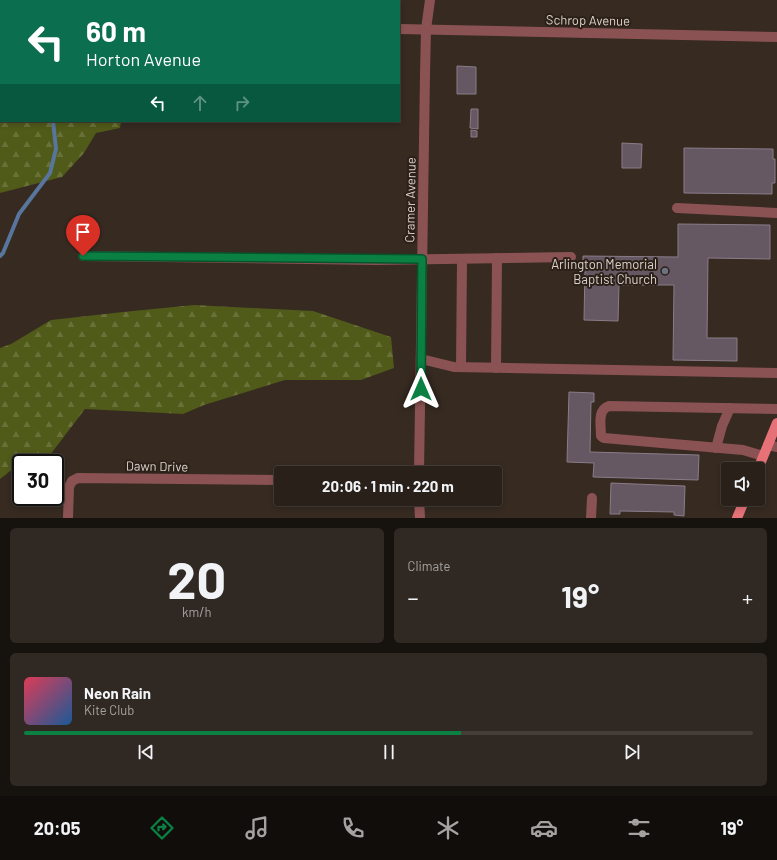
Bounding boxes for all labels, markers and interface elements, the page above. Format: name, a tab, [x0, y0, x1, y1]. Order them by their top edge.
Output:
street label: Schrop Avenue	[546, 11, 630, 29]
text: 60 m	[86, 14, 146, 48]
icon: left	[20, 16, 72, 68]
text: Horton Avenue	[86, 48, 201, 70]
icon: left	[147, 92, 169, 114]
icon: ahead	[189, 92, 211, 114]
icon: right	[231, 92, 253, 114]
street label: Cramer Avenue	[401, 157, 419, 243]
pin	[66, 215, 100, 256]
icon: arrive	[72, 221, 94, 243]
place label: Arlington Memorial Baptist Church	[551, 256, 657, 287]
marker: Arlington Memorial Baptist Church	[660, 266, 670, 276]
position arrow	[400, 368, 442, 410]
speed limit sign: 30	[12, 454, 64, 506]
street label: Dawn Drive	[126, 457, 188, 475]
map controls	[721, 462, 765, 506]
button: sound	[721, 462, 765, 506]
text: 20:06 · 1 min · 220 m	[322, 477, 454, 495]
text: 20	[167, 547, 226, 609]
text: Climate	[408, 558, 451, 574]
text: 19°	[561, 578, 599, 614]
text: −	[408, 584, 419, 610]
text: +	[742, 584, 753, 610]
text: km/h	[182, 604, 211, 620]
text: Neon Rain	[84, 684, 151, 702]
text: Kite Club	[84, 702, 134, 718]
icon: previous	[135, 741, 157, 763]
icon: pause	[378, 741, 400, 763]
icon: next	[621, 741, 643, 763]
icon: directions	[148, 814, 176, 842]
icon: music	[243, 814, 271, 842]
icon: phone	[339, 814, 367, 842]
icon: climate	[434, 814, 462, 842]
icon: car	[530, 814, 558, 842]
icon: filters	[625, 814, 653, 842]
text: 20:05	[34, 817, 81, 839]
text: 19°	[721, 817, 743, 839]

